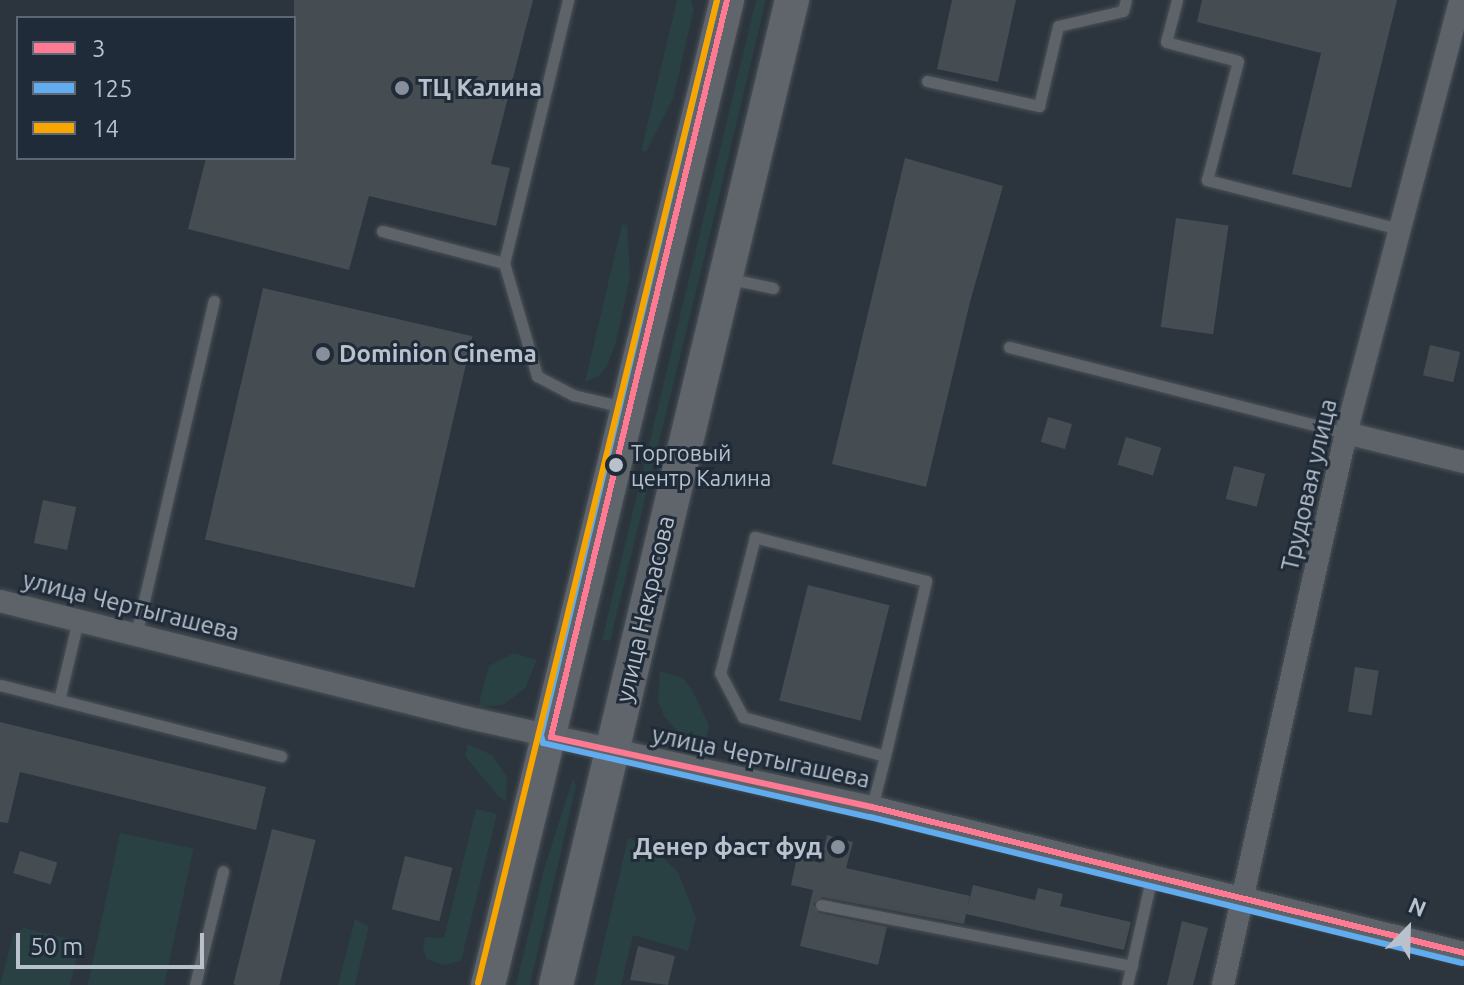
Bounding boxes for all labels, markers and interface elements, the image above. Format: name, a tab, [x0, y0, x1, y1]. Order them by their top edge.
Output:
legend	[16, 16, 296, 160]
text: 3	[92, 35, 106, 62]
place label: ТЦ Калина	[418, 74, 542, 102]
text: 125	[92, 75, 133, 102]
marker: ТЦ Калина	[393, 79, 411, 97]
text: 14	[92, 115, 119, 142]
place label: Dominion Cinema	[339, 340, 537, 368]
marker: Dominion Cinema	[314, 345, 332, 363]
street label: Трудовая улица	[1275, 396, 1343, 574]
place label: Торговый центр Калина	[631, 439, 771, 490]
marker: Торговый центр Калина	[608, 457, 624, 473]
street label: улица Некрасова	[610, 513, 680, 705]
street label: улица Чертыгашева	[20, 565, 242, 647]
street label: улица Чертыгашева	[649, 720, 873, 794]
place label: Денер фаст фуд	[633, 833, 822, 861]
marker: Денер фаст фуд	[829, 838, 847, 856]
north arrow	[1368, 889, 1448, 969]
text: N	[1405, 892, 1430, 921]
scale bar	[20, 917, 208, 967]
text: 50 m	[30, 933, 83, 960]

